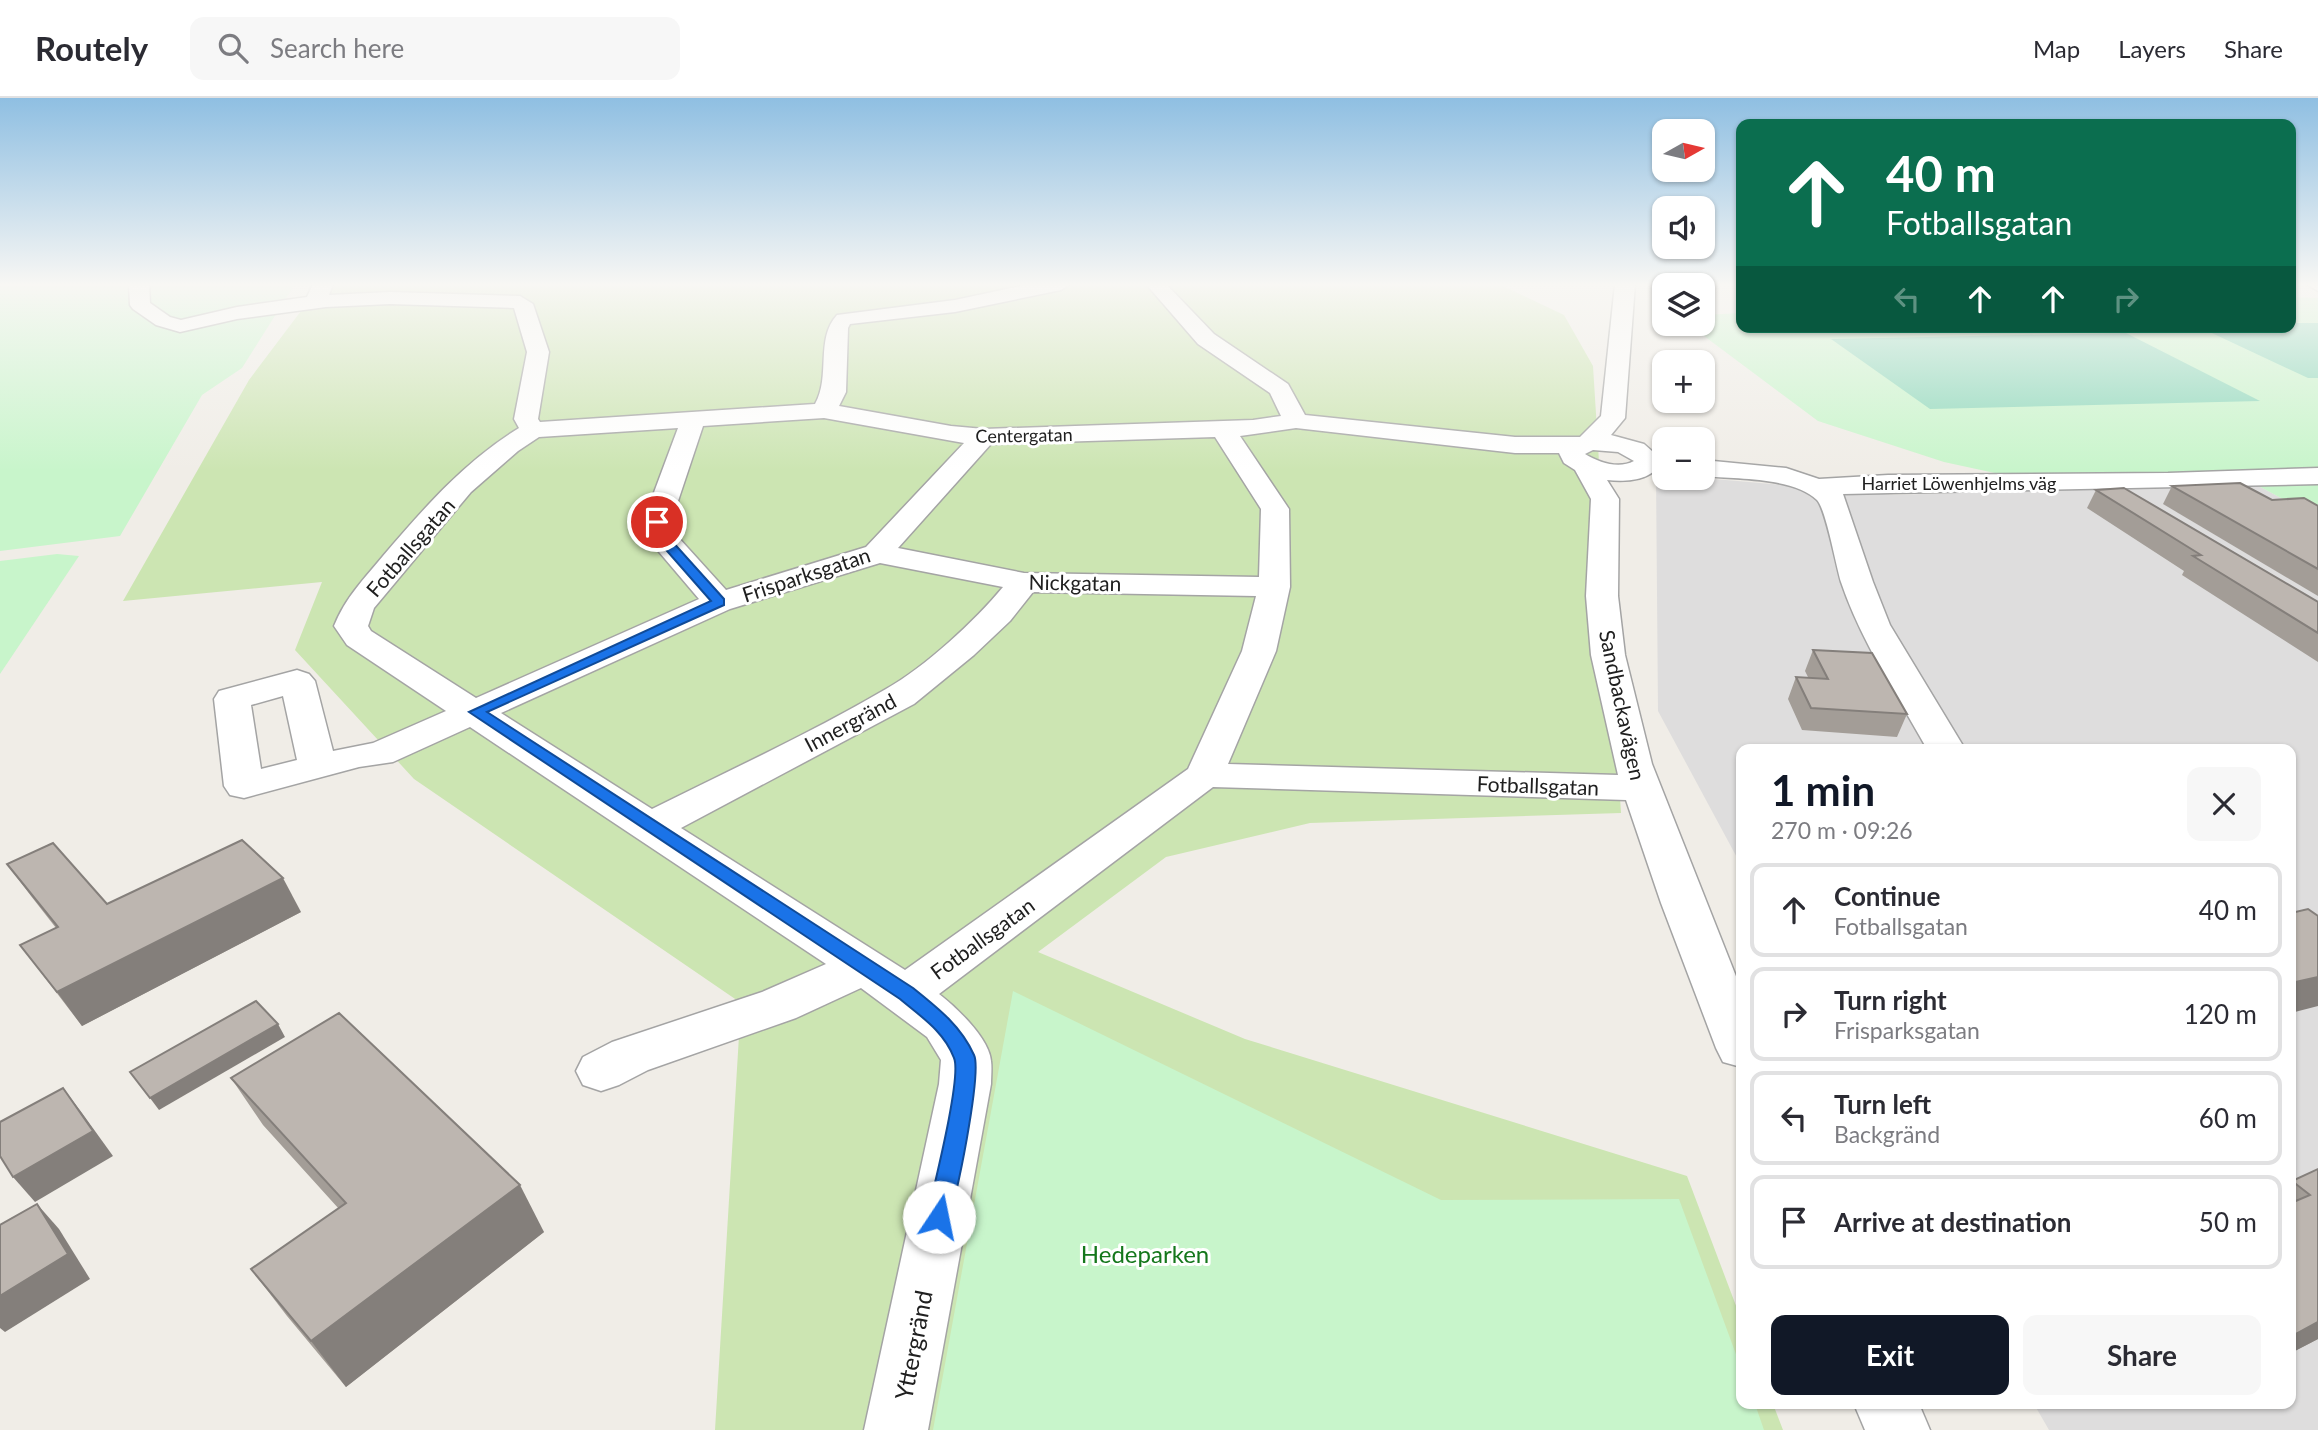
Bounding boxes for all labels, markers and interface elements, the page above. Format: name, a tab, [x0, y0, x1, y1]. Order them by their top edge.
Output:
search box	[190, 17, 680, 80]
text: Routely	[35, 28, 148, 68]
icon: search	[214, 29, 252, 67]
text: Search here	[270, 32, 404, 64]
text: Map	[2033, 34, 2080, 63]
text: Layers	[2118, 34, 2186, 63]
text: Share	[2224, 34, 2283, 63]
north arrow	[1652, 119, 1715, 182]
map controls	[1652, 119, 1715, 490]
text: 40 m	[1886, 144, 1996, 202]
icon: ahead	[1771, 147, 1862, 238]
button: sound	[1652, 196, 1715, 259]
text: Fotballsgatan	[1886, 203, 2072, 242]
button: layers	[1652, 273, 1715, 336]
icon: left	[1888, 280, 1926, 318]
icon: ahead	[1961, 280, 1999, 318]
icon: ahead	[2034, 280, 2072, 318]
icon: right	[2107, 280, 2145, 318]
button: +	[1652, 350, 1715, 413]
street label: Centergatan	[975, 423, 1073, 447]
button: −	[1652, 427, 1715, 490]
street label: Harriet Löwenhjelms väg	[1862, 472, 2056, 494]
pin	[627, 492, 687, 552]
street label: Fotballsgatan	[360, 493, 460, 601]
icon: arrive	[638, 503, 676, 541]
street label: Frisparksgatan	[739, 542, 873, 606]
street label: Nickgatan	[1029, 569, 1121, 595]
street label: Sandbackavägen	[1595, 628, 1651, 782]
street label: Innergränd	[800, 687, 900, 757]
text: 1 min	[1771, 765, 1875, 815]
button: close	[2187, 767, 2261, 841]
street label: Fotballsgatan	[1476, 770, 1600, 800]
text: 270 m · 09:26	[1771, 816, 1913, 844]
text: Continue	[1834, 880, 1940, 912]
icon: ahead	[1775, 891, 1813, 929]
street label: Fotballsgatan	[925, 892, 1039, 984]
text: 40 m	[2199, 894, 2257, 926]
text: Fotballsgatan	[1834, 912, 1968, 940]
text: Turn right	[1834, 984, 1947, 1016]
icon: right	[1775, 995, 1813, 1033]
text: 120 m	[2184, 998, 2257, 1030]
text: Frisparksgatan	[1834, 1016, 1980, 1044]
text: Turn left	[1834, 1088, 1931, 1120]
icon: left	[1775, 1099, 1813, 1137]
text: 60 m	[2199, 1102, 2257, 1134]
text: Backgränd	[1834, 1120, 1940, 1148]
position arrow	[902, 1180, 976, 1254]
icon: arrive	[1775, 1203, 1813, 1241]
text: Arrive at destination	[1834, 1206, 2071, 1238]
text: 50 m	[2199, 1206, 2257, 1238]
park label: Hedeparken	[1081, 1239, 1209, 1268]
street label: Yttergränd	[888, 1288, 938, 1402]
button: Exit	[1771, 1315, 2009, 1395]
button: Share	[2023, 1315, 2261, 1395]

